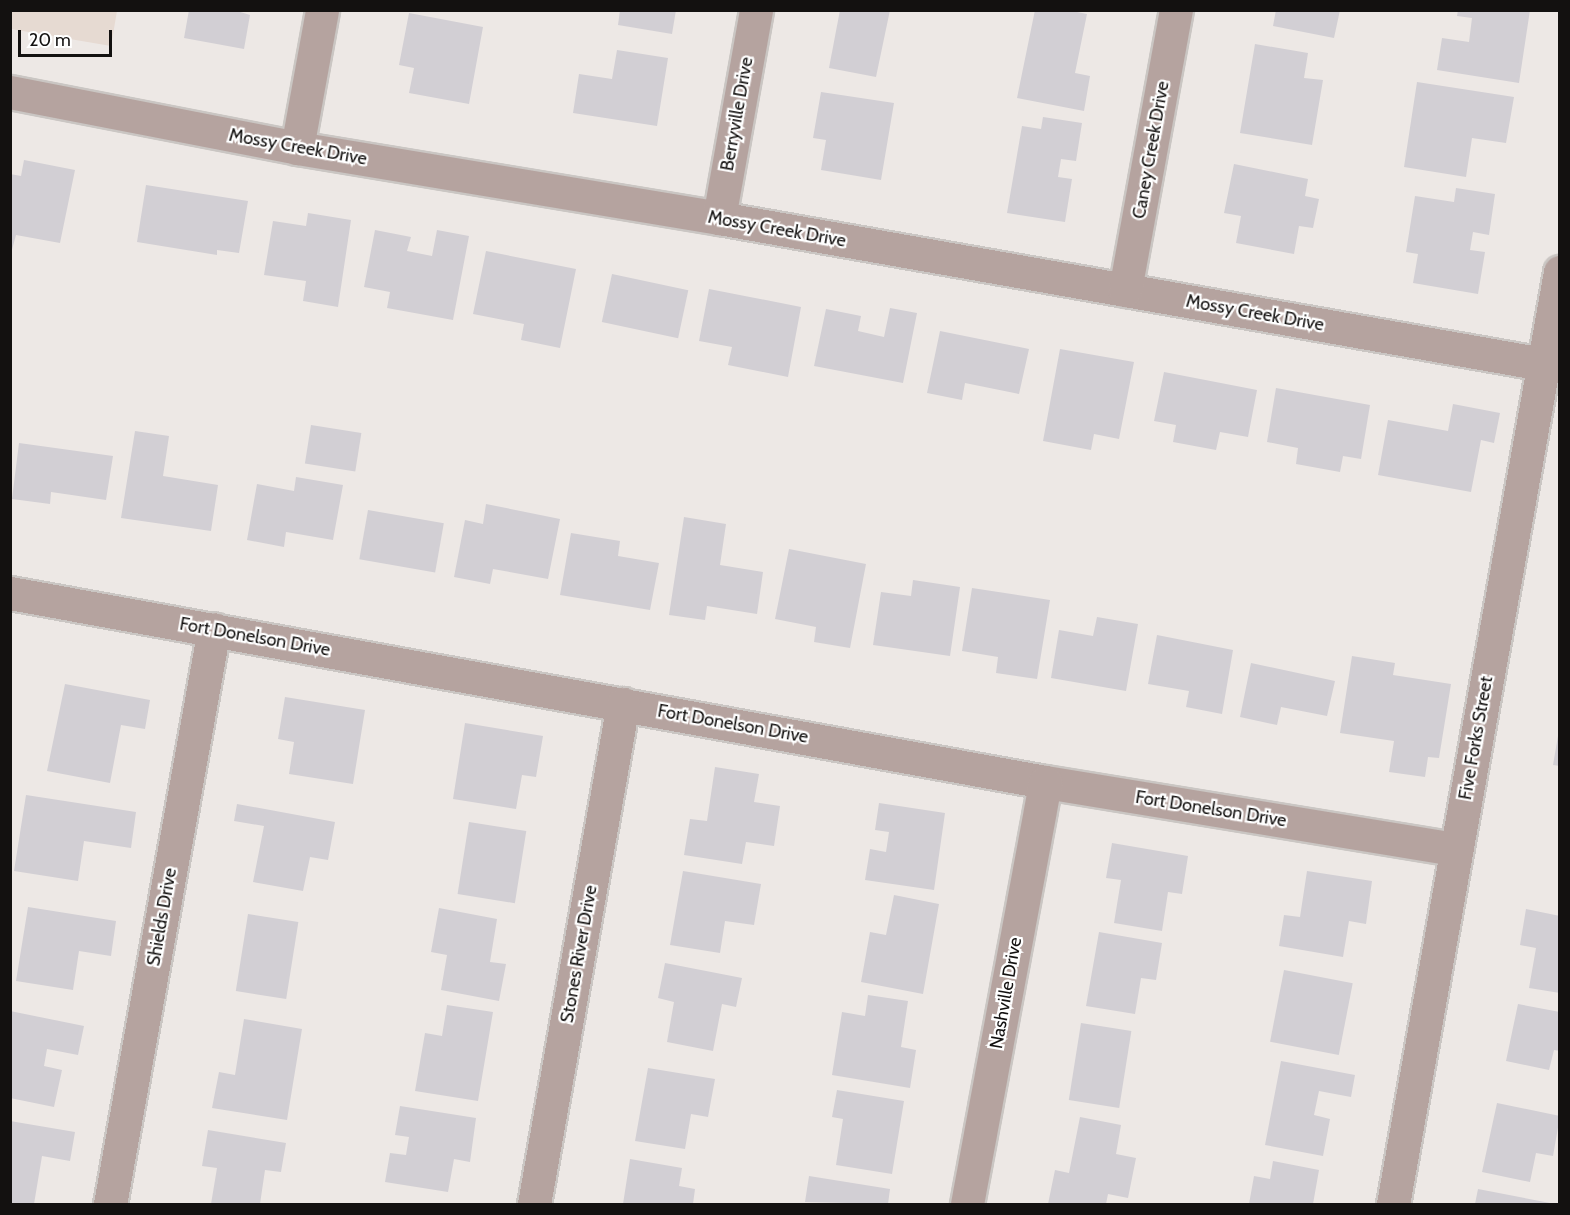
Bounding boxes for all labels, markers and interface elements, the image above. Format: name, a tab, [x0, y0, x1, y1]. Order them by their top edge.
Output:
scale bar	[21, 18, 116, 56]
text: 20 m	[29, 29, 71, 51]
street label: Berryville Drive	[716, 55, 758, 173]
street label: Caney Creek Drive	[1128, 79, 1174, 221]
street label: Mossy Creek Drive	[227, 124, 369, 170]
street label: Mossy Creek Drive	[706, 206, 848, 252]
street label: Mossy Creek Drive	[1184, 290, 1326, 336]
street label: Fort Donelson Drive	[178, 613, 332, 661]
street label: Five Forks Street	[1455, 675, 1497, 801]
street label: Fort Donelson Drive	[656, 700, 810, 748]
street label: Fort Donelson Drive	[1134, 786, 1288, 832]
street label: Shields Drive	[143, 866, 181, 968]
street label: Stones River Drive	[556, 883, 602, 1025]
street label: Nashville Drive	[986, 936, 1026, 1050]

